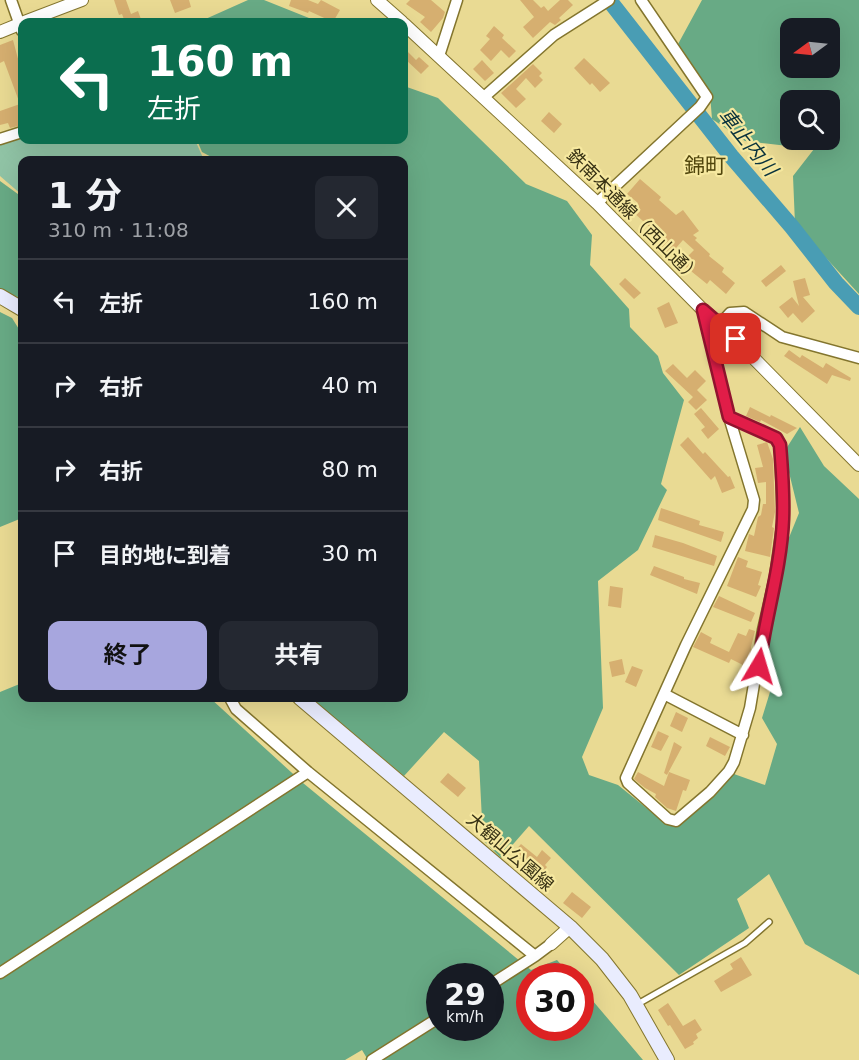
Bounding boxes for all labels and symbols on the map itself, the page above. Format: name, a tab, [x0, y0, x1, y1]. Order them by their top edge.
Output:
north arrow	[780, 18, 840, 78]
water label: 車止内川	[714, 103, 784, 182]
street label: 鉄南本通線（西山通）	[563, 145, 705, 287]
district label: 錦町	[684, 154, 726, 178]
pin	[710, 313, 761, 364]
position arrow	[727, 634, 791, 698]
street label: 大観山公園線	[463, 808, 558, 895]
speed limit sign: 30	[516, 963, 594, 1041]

